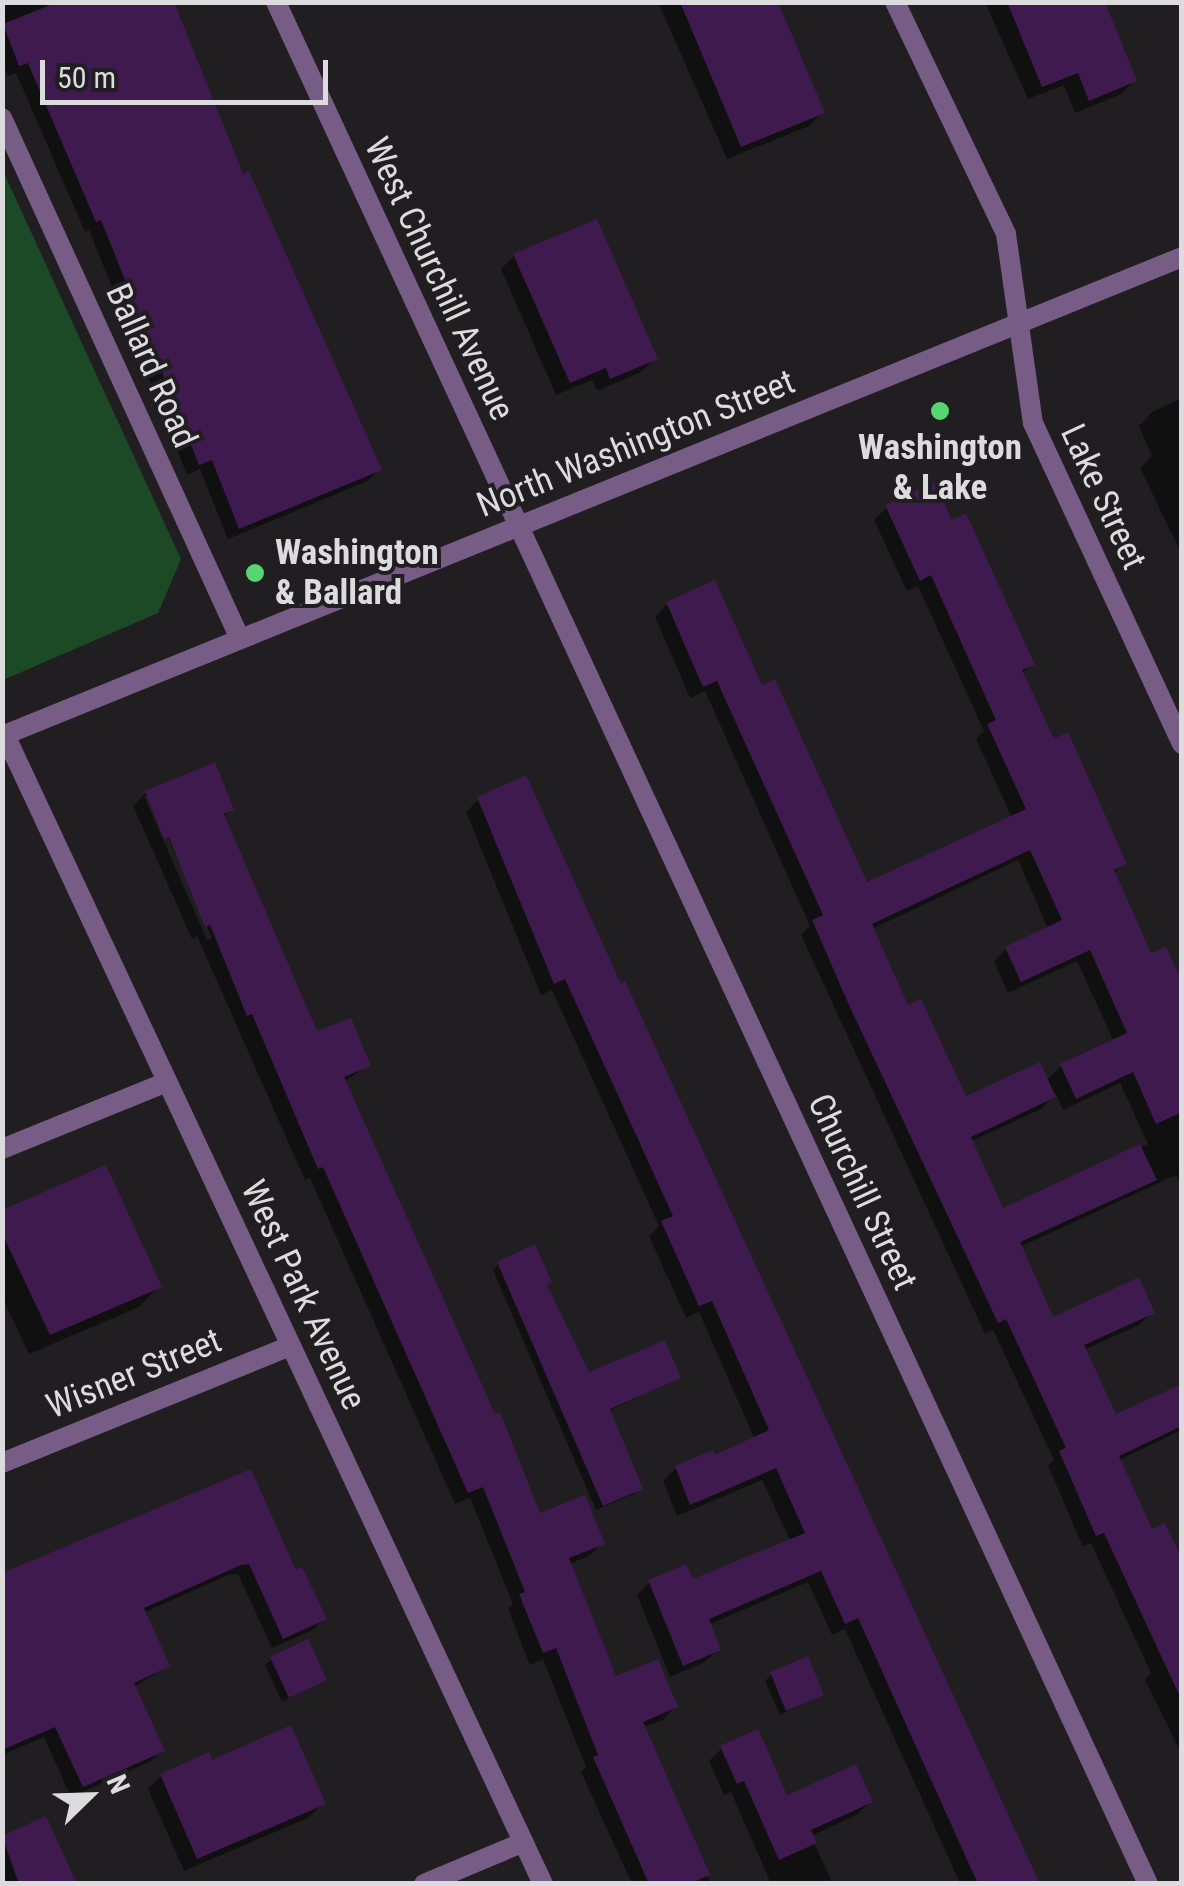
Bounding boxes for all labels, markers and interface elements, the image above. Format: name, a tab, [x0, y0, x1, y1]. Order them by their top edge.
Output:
scale bar	[45, 40, 332, 102]
text: 50 m	[57, 60, 116, 95]
street label: West Churchill Avenue	[355, 131, 523, 427]
street label: Ballard Road	[96, 278, 206, 454]
street label: North Washington Street	[471, 361, 801, 527]
marker: Washington & Lake	[929, 400, 951, 422]
street label: Lake Street	[1051, 418, 1155, 576]
place label: Washington & Lake	[858, 427, 1022, 509]
place label: Washington & Ballard	[275, 532, 439, 614]
marker: Washington & Ballard	[244, 562, 266, 584]
street label: Churchill Street	[798, 1087, 926, 1297]
street label: West Park Avenue	[232, 1174, 374, 1416]
street label: Wisner Street	[40, 1320, 228, 1428]
north arrow	[40, 1746, 140, 1846]
text: N	[100, 1770, 137, 1798]

